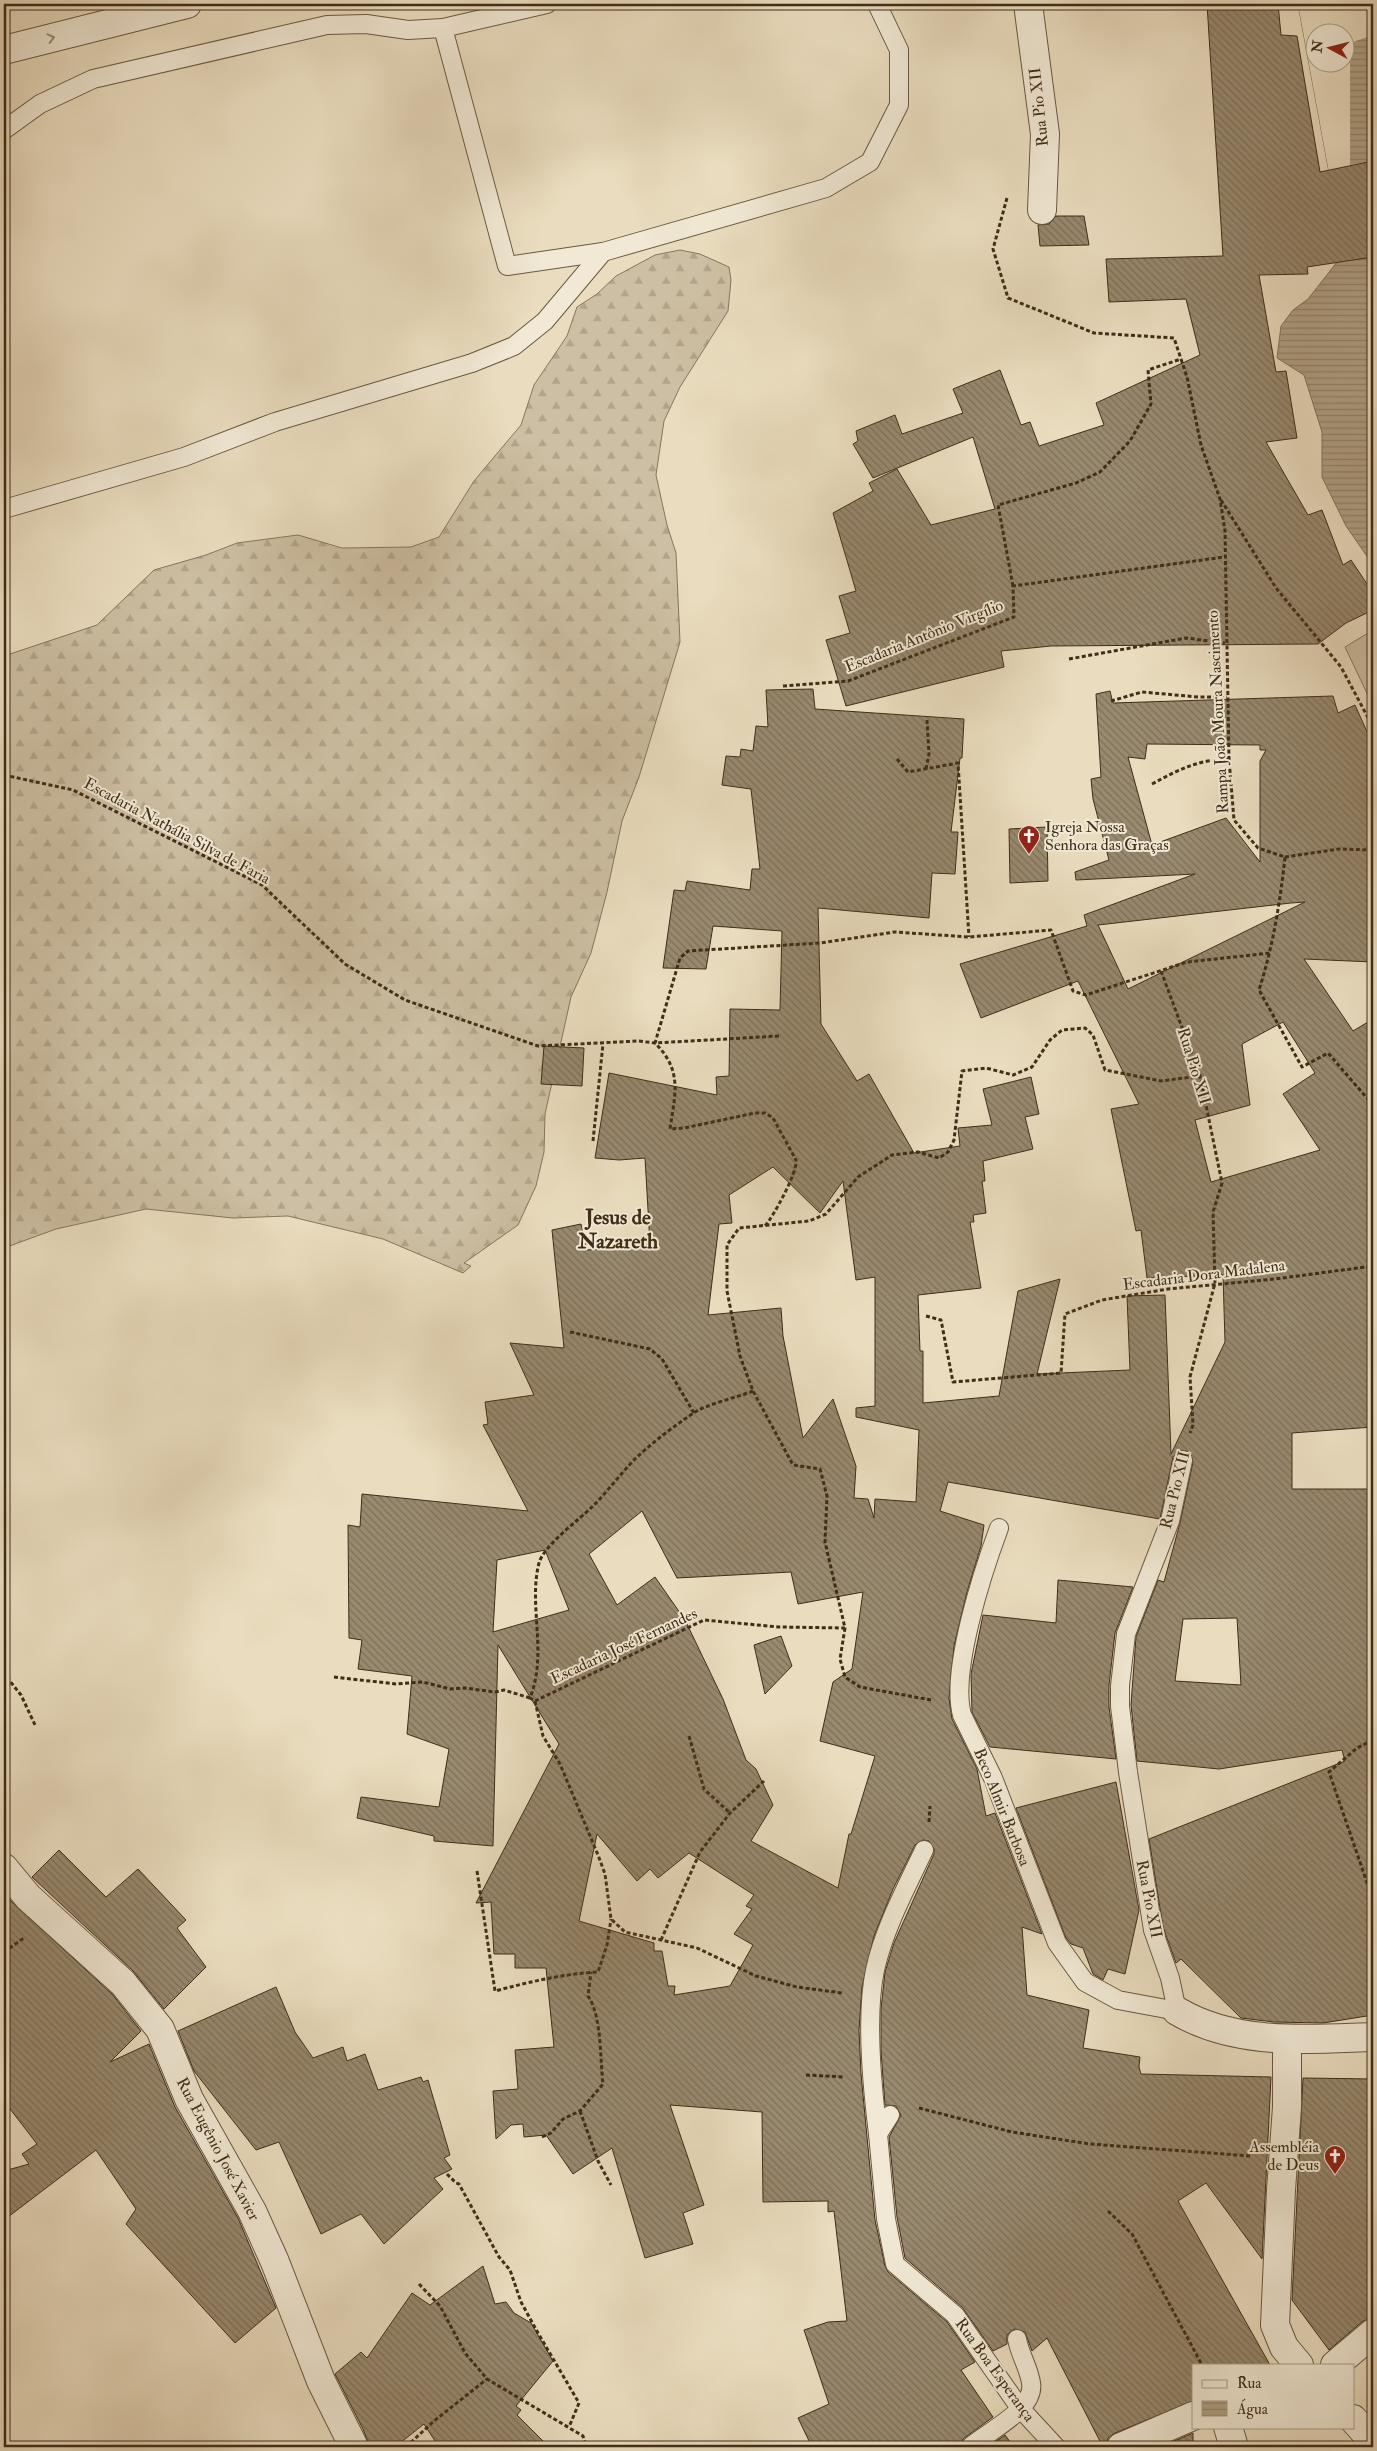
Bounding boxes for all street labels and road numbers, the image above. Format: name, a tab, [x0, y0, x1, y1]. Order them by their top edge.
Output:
street label: Rua Pio XII	[1025, 66, 1053, 148]
street label: Escadaria Antônio Virgílio	[842, 595, 1006, 677]
street label: Rampa João Moura Nascimento	[1203, 609, 1234, 814]
street label: Escadaria Nathália Silva de Faria	[80, 773, 274, 889]
street label: Rua Pio XII	[1173, 1025, 1215, 1107]
street label: Escadaria Dora Madalena	[1122, 1255, 1287, 1295]
street label: Rua Pio XII	[1156, 1449, 1194, 1531]
street label: Escadaria José Fernandes	[548, 1603, 701, 1690]
street label: Beco Almir Barbosa	[969, 1745, 1035, 1869]
street label: Rua Pio XII	[1132, 1858, 1166, 1940]
street label: Rua Eugênio José Xavier	[171, 2074, 264, 2224]
street label: Rua Boa Esperança	[950, 2314, 1040, 2427]

